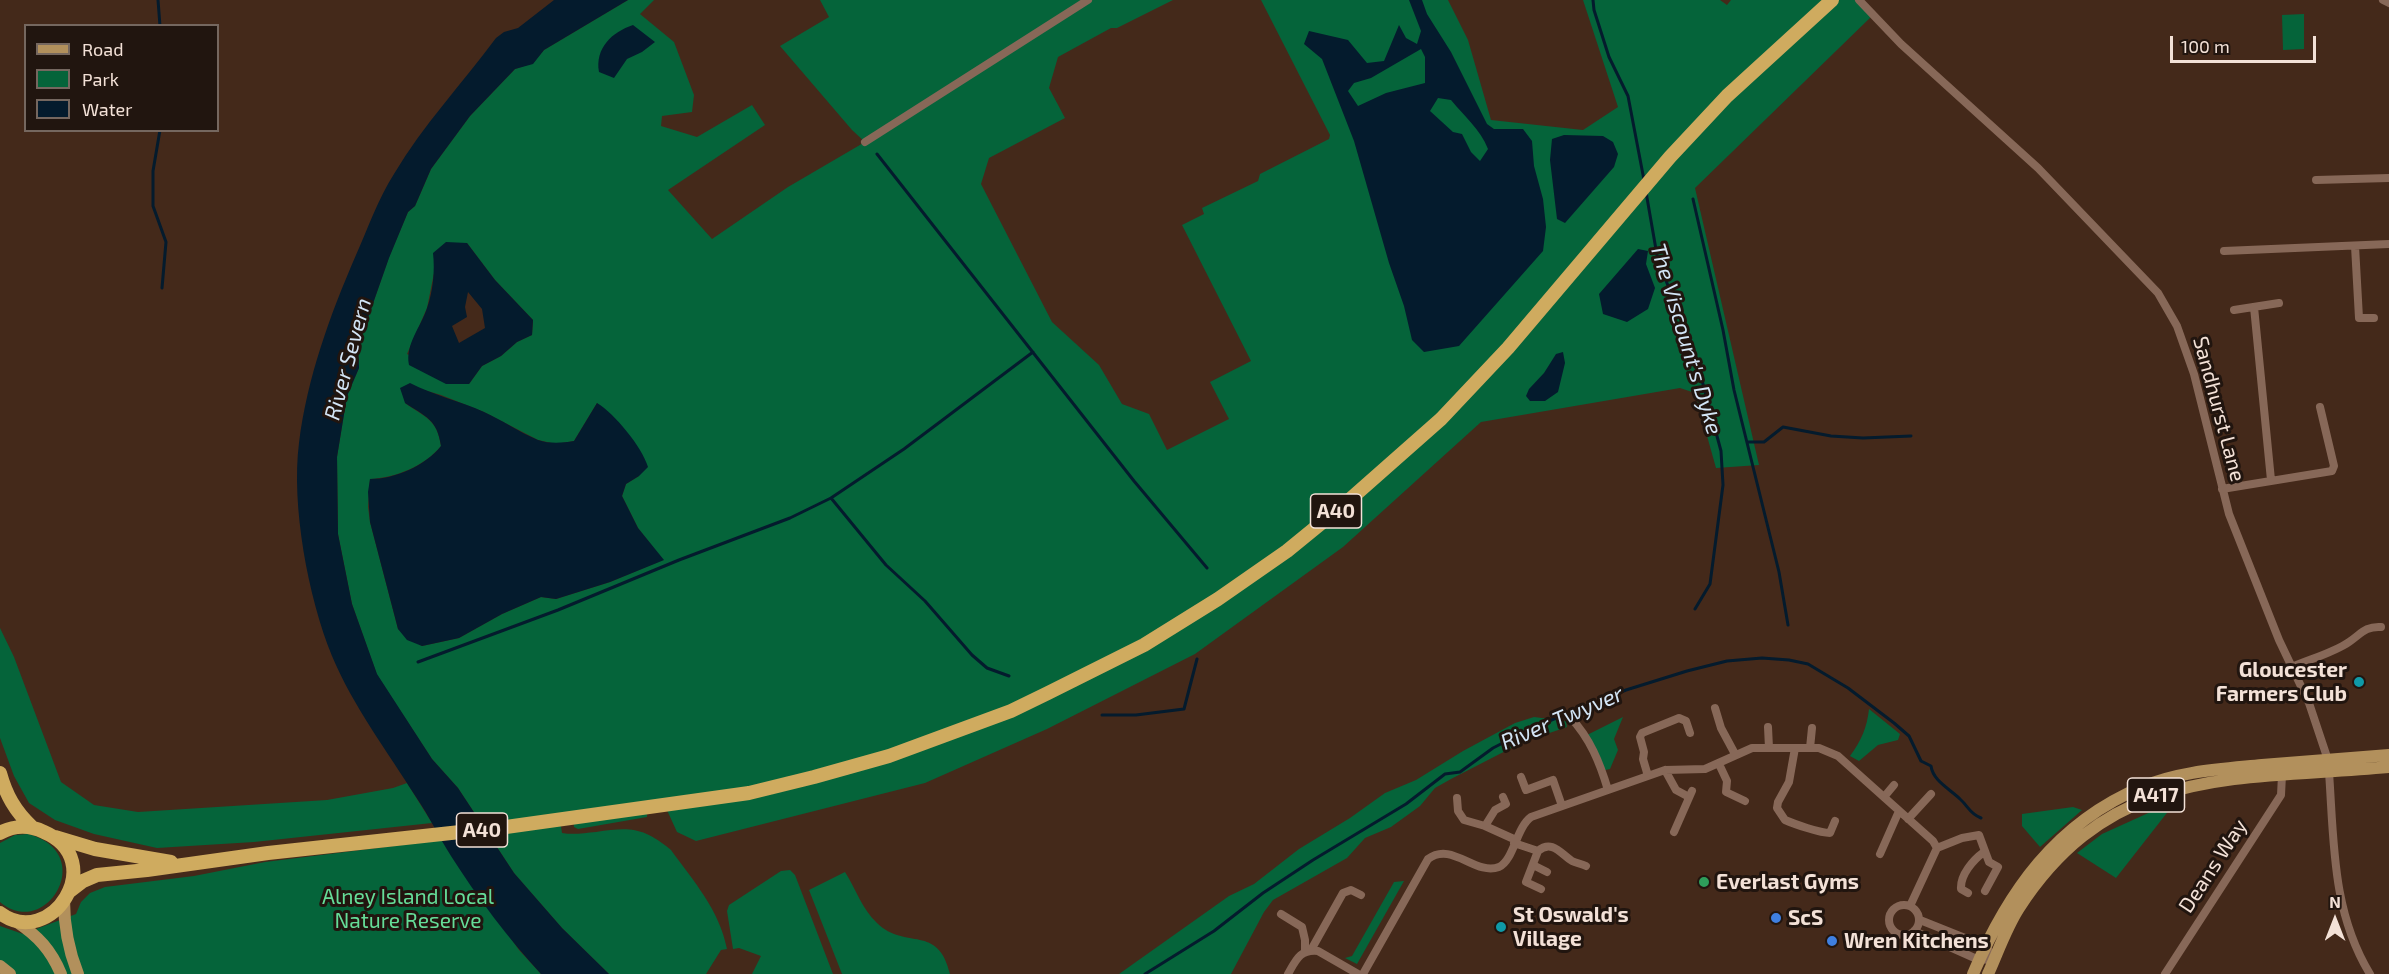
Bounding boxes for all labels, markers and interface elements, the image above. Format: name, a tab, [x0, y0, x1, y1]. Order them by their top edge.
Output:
legend	[24, 24, 219, 132]
scale bar	[2173, 24, 2318, 62]
text: 100 m	[2181, 35, 2230, 57]
text: Road	[82, 38, 123, 60]
text: Park	[82, 68, 119, 90]
text: Water	[82, 98, 132, 120]
water label: The Viscount's Dyke	[1644, 240, 1728, 438]
water label: River Severn	[319, 295, 377, 423]
street label: Sandhurst Lane	[2188, 334, 2250, 484]
road number: A40	[1310, 494, 1362, 528]
place label: Gloucester Farmers Club	[2216, 657, 2347, 707]
marker: Gloucester Farmers Club	[2352, 675, 2366, 689]
water label: River Twyver	[1497, 680, 1627, 756]
road number: A417	[2128, 778, 2184, 812]
road number: A40	[456, 813, 508, 847]
street label: Deans Way	[2173, 814, 2253, 918]
place label: Everlast Gyms	[1716, 869, 1859, 895]
marker: Everlast Gyms	[1697, 875, 1711, 889]
park label: Alney Island Local Nature Reserve	[322, 884, 494, 934]
north arrow	[2305, 890, 2365, 950]
text: N	[2329, 892, 2341, 911]
place label: St Oswald's Village	[1513, 902, 1629, 952]
place label: ScS	[1788, 905, 1823, 931]
marker: ScS	[1769, 911, 1783, 925]
marker: St Oswald's Village	[1494, 920, 1508, 934]
place label: Wren Kitchens	[1844, 928, 1989, 954]
marker: Wren Kitchens	[1825, 934, 1839, 948]

